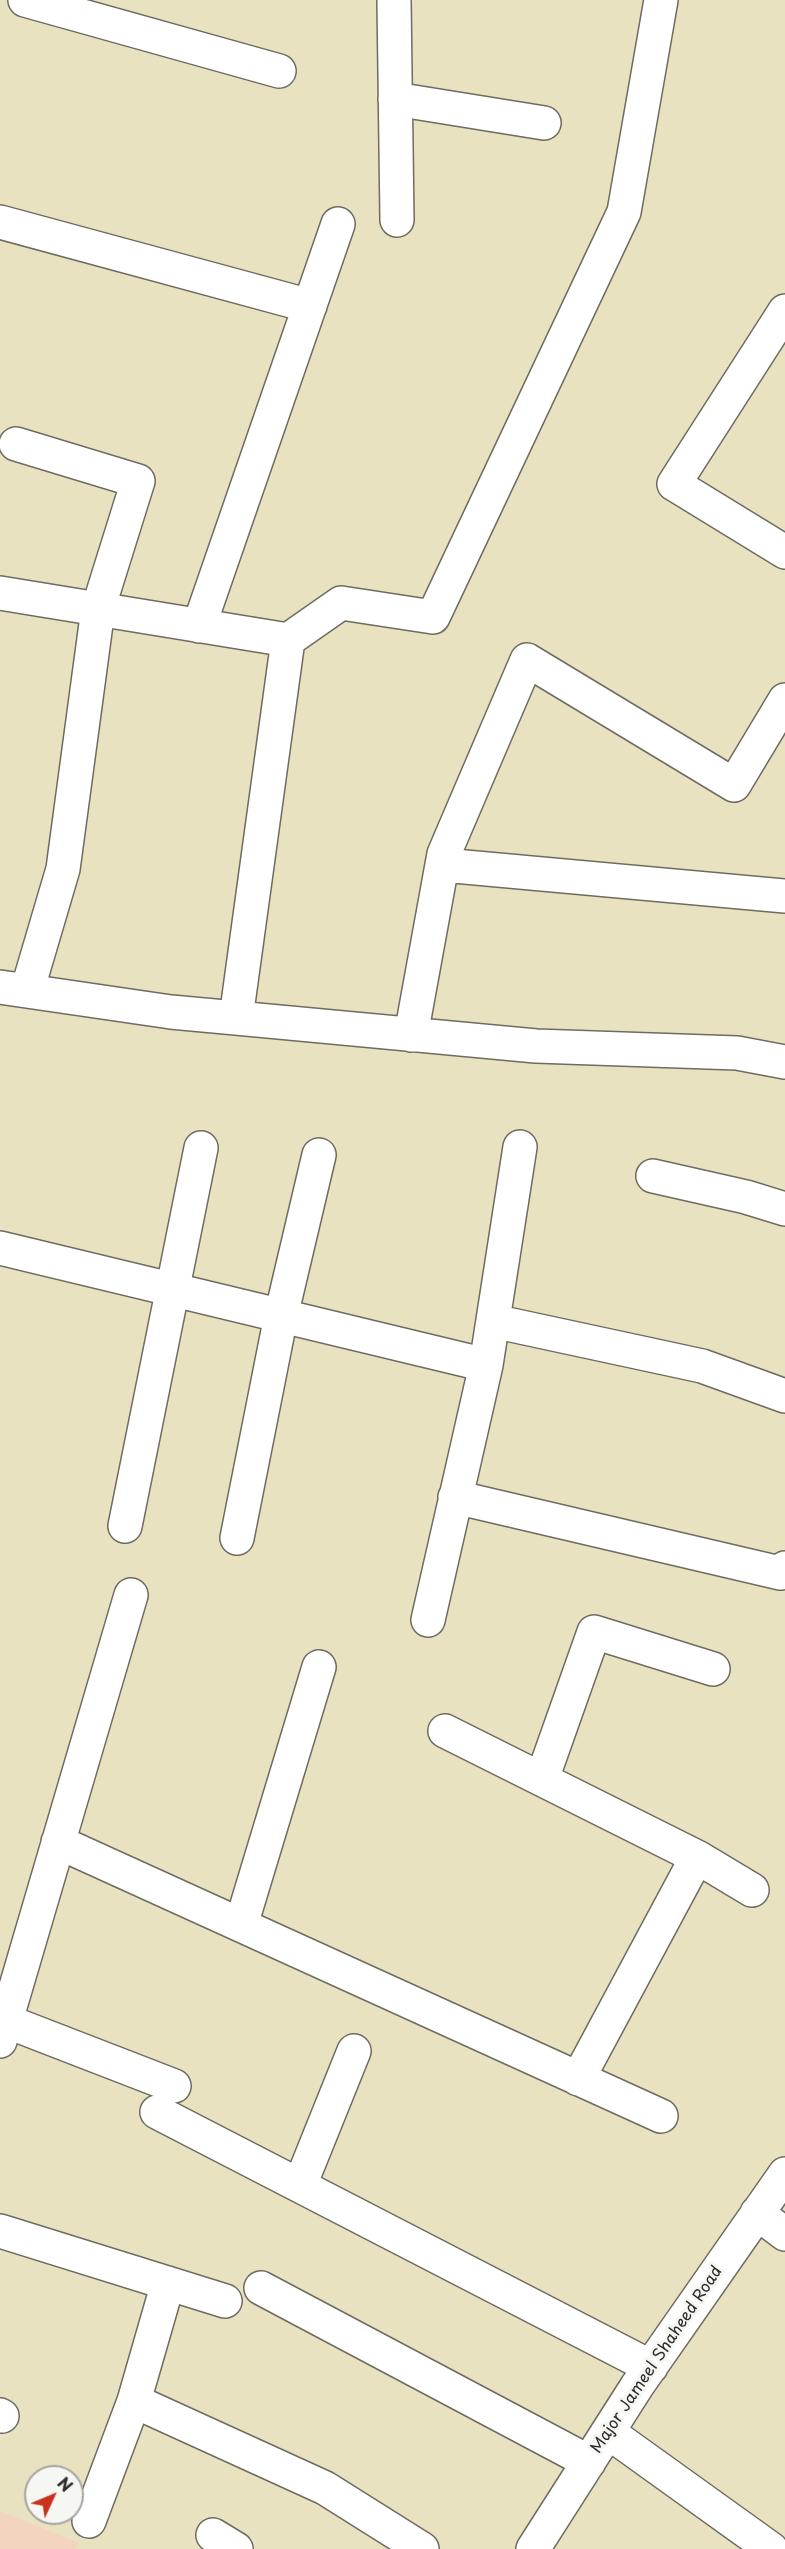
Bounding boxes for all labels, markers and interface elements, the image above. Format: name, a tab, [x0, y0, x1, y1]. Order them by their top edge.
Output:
street label: Major Jameel Shaheed Road	[587, 2263, 727, 2457]
north arrow	[24, 2465, 84, 2525]
text: N	[52, 2471, 79, 2497]

